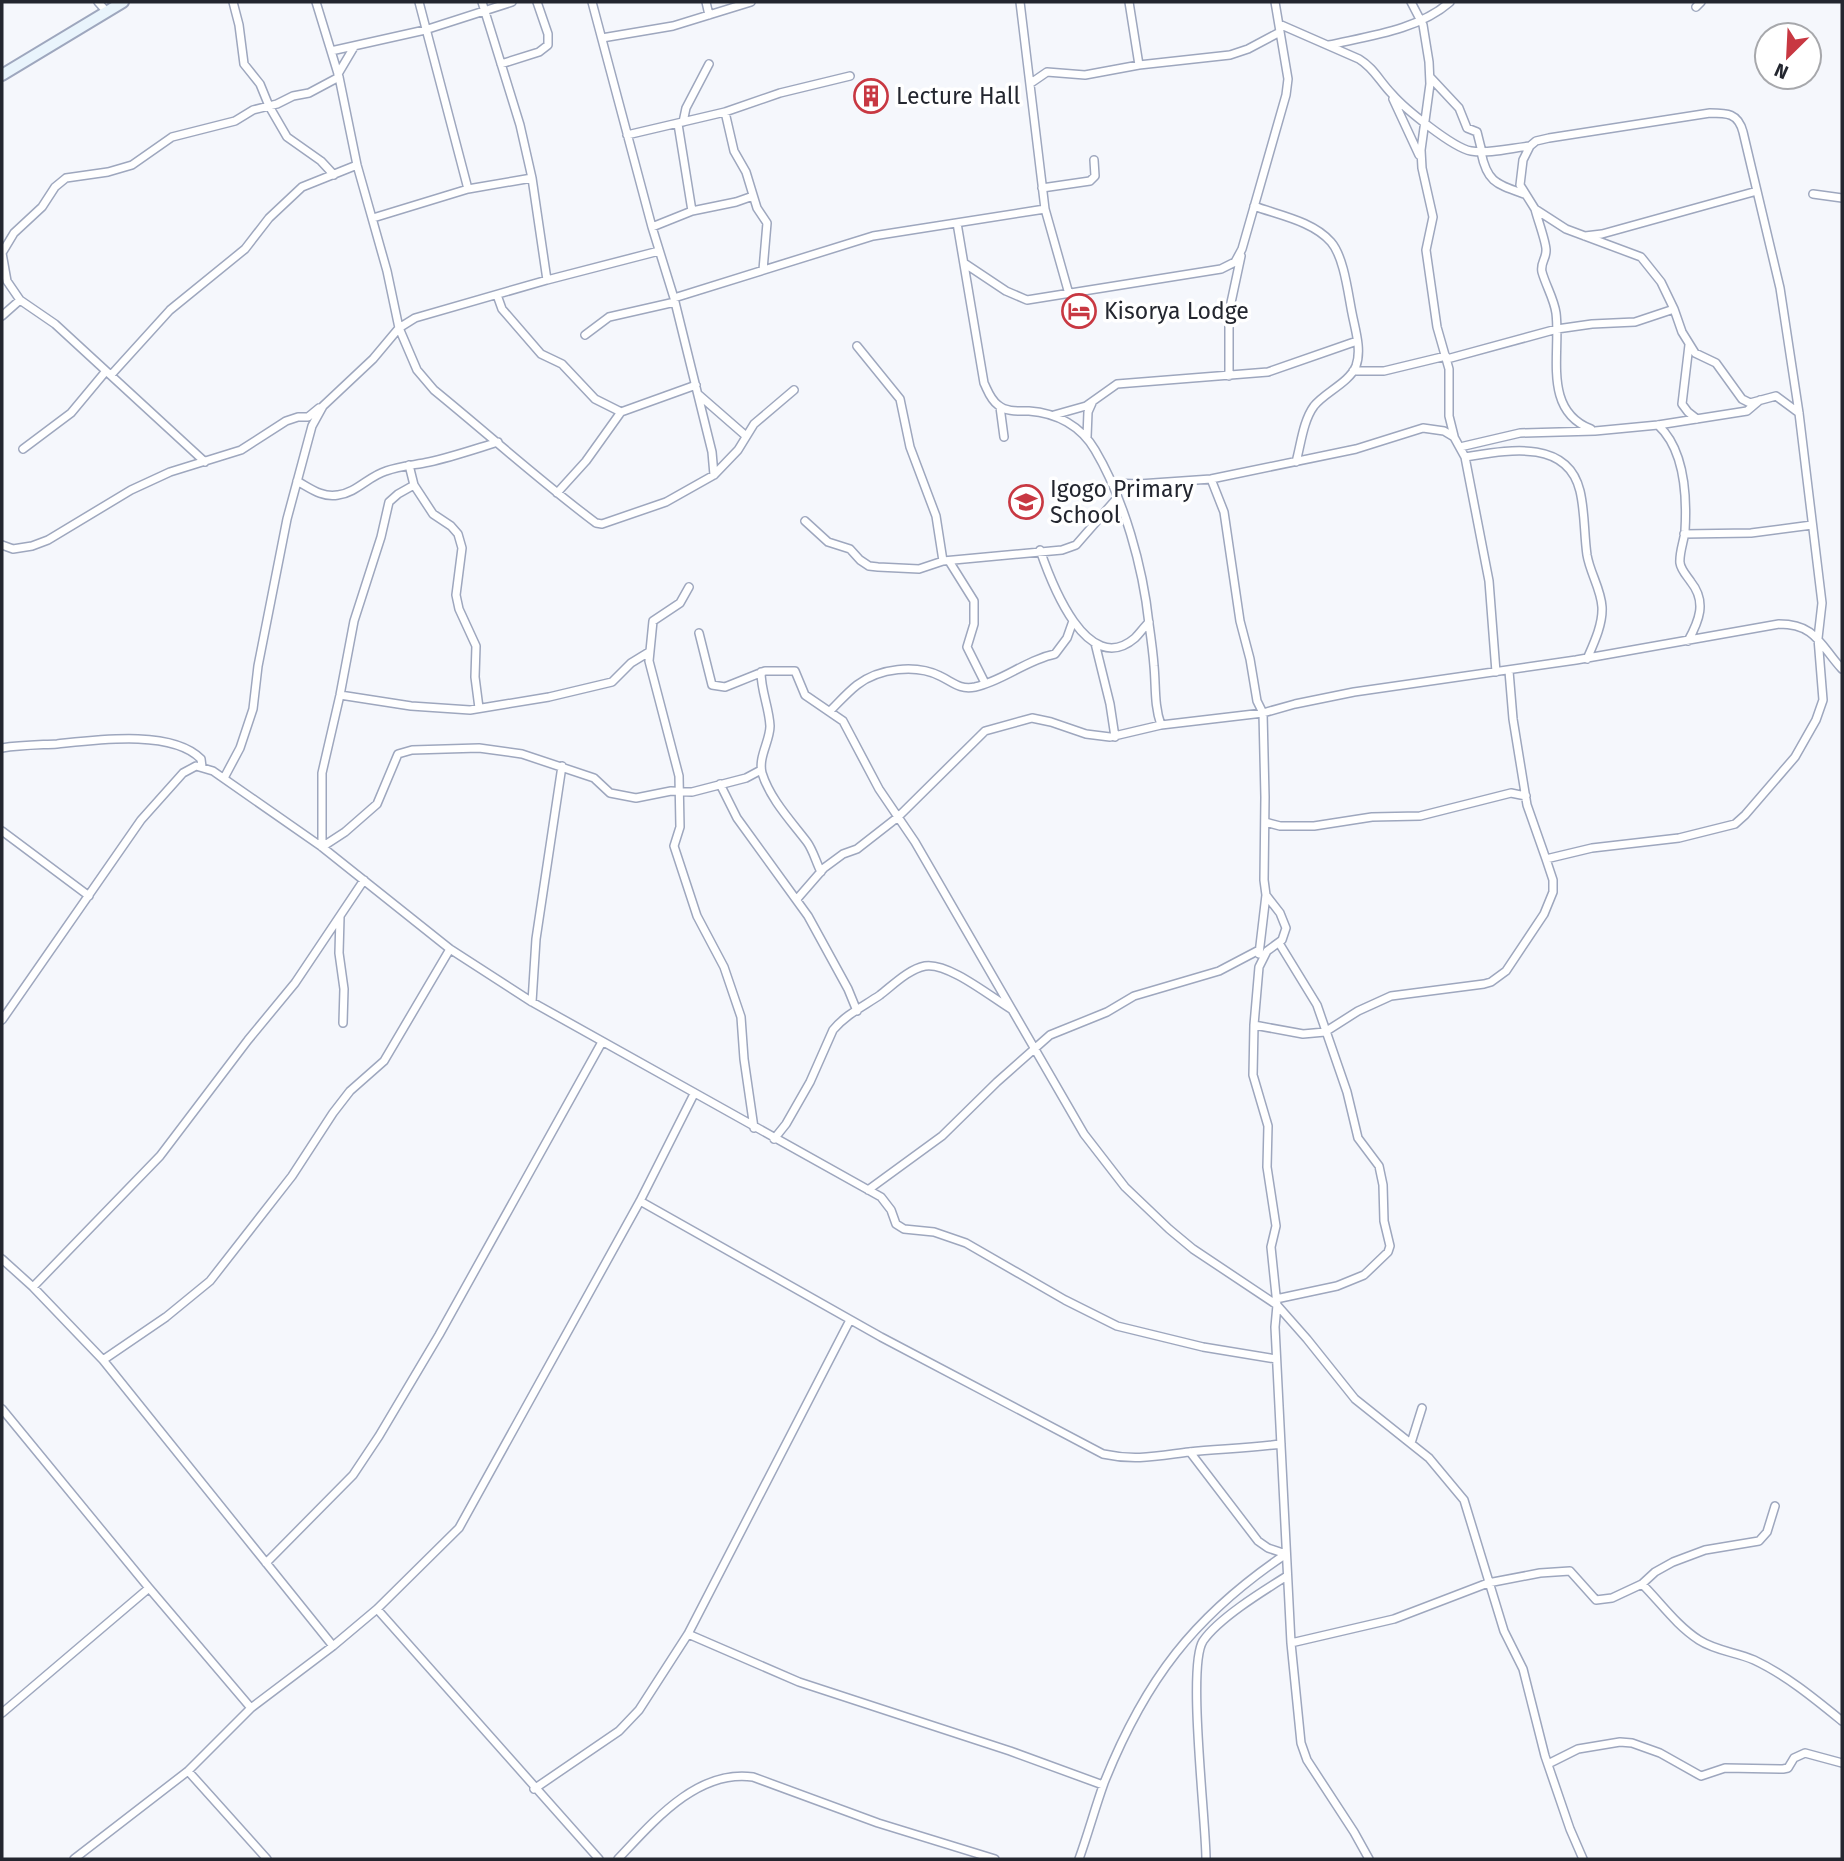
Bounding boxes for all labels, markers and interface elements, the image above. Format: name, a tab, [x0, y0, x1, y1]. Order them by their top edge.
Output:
north arrow	[1753, 21, 1823, 91]
text: N	[1771, 58, 1792, 84]
building icon: Lecture Hall	[852, 77, 890, 115]
place label: Lecture Hall	[896, 82, 1021, 110]
hotel icon: Kisorya Lodge	[1060, 292, 1098, 330]
place label: Kisorya Lodge	[1104, 297, 1249, 325]
place label: Igogo Primary School	[1050, 475, 1194, 529]
school or university icon: Igogo Primary School	[1007, 483, 1045, 521]

